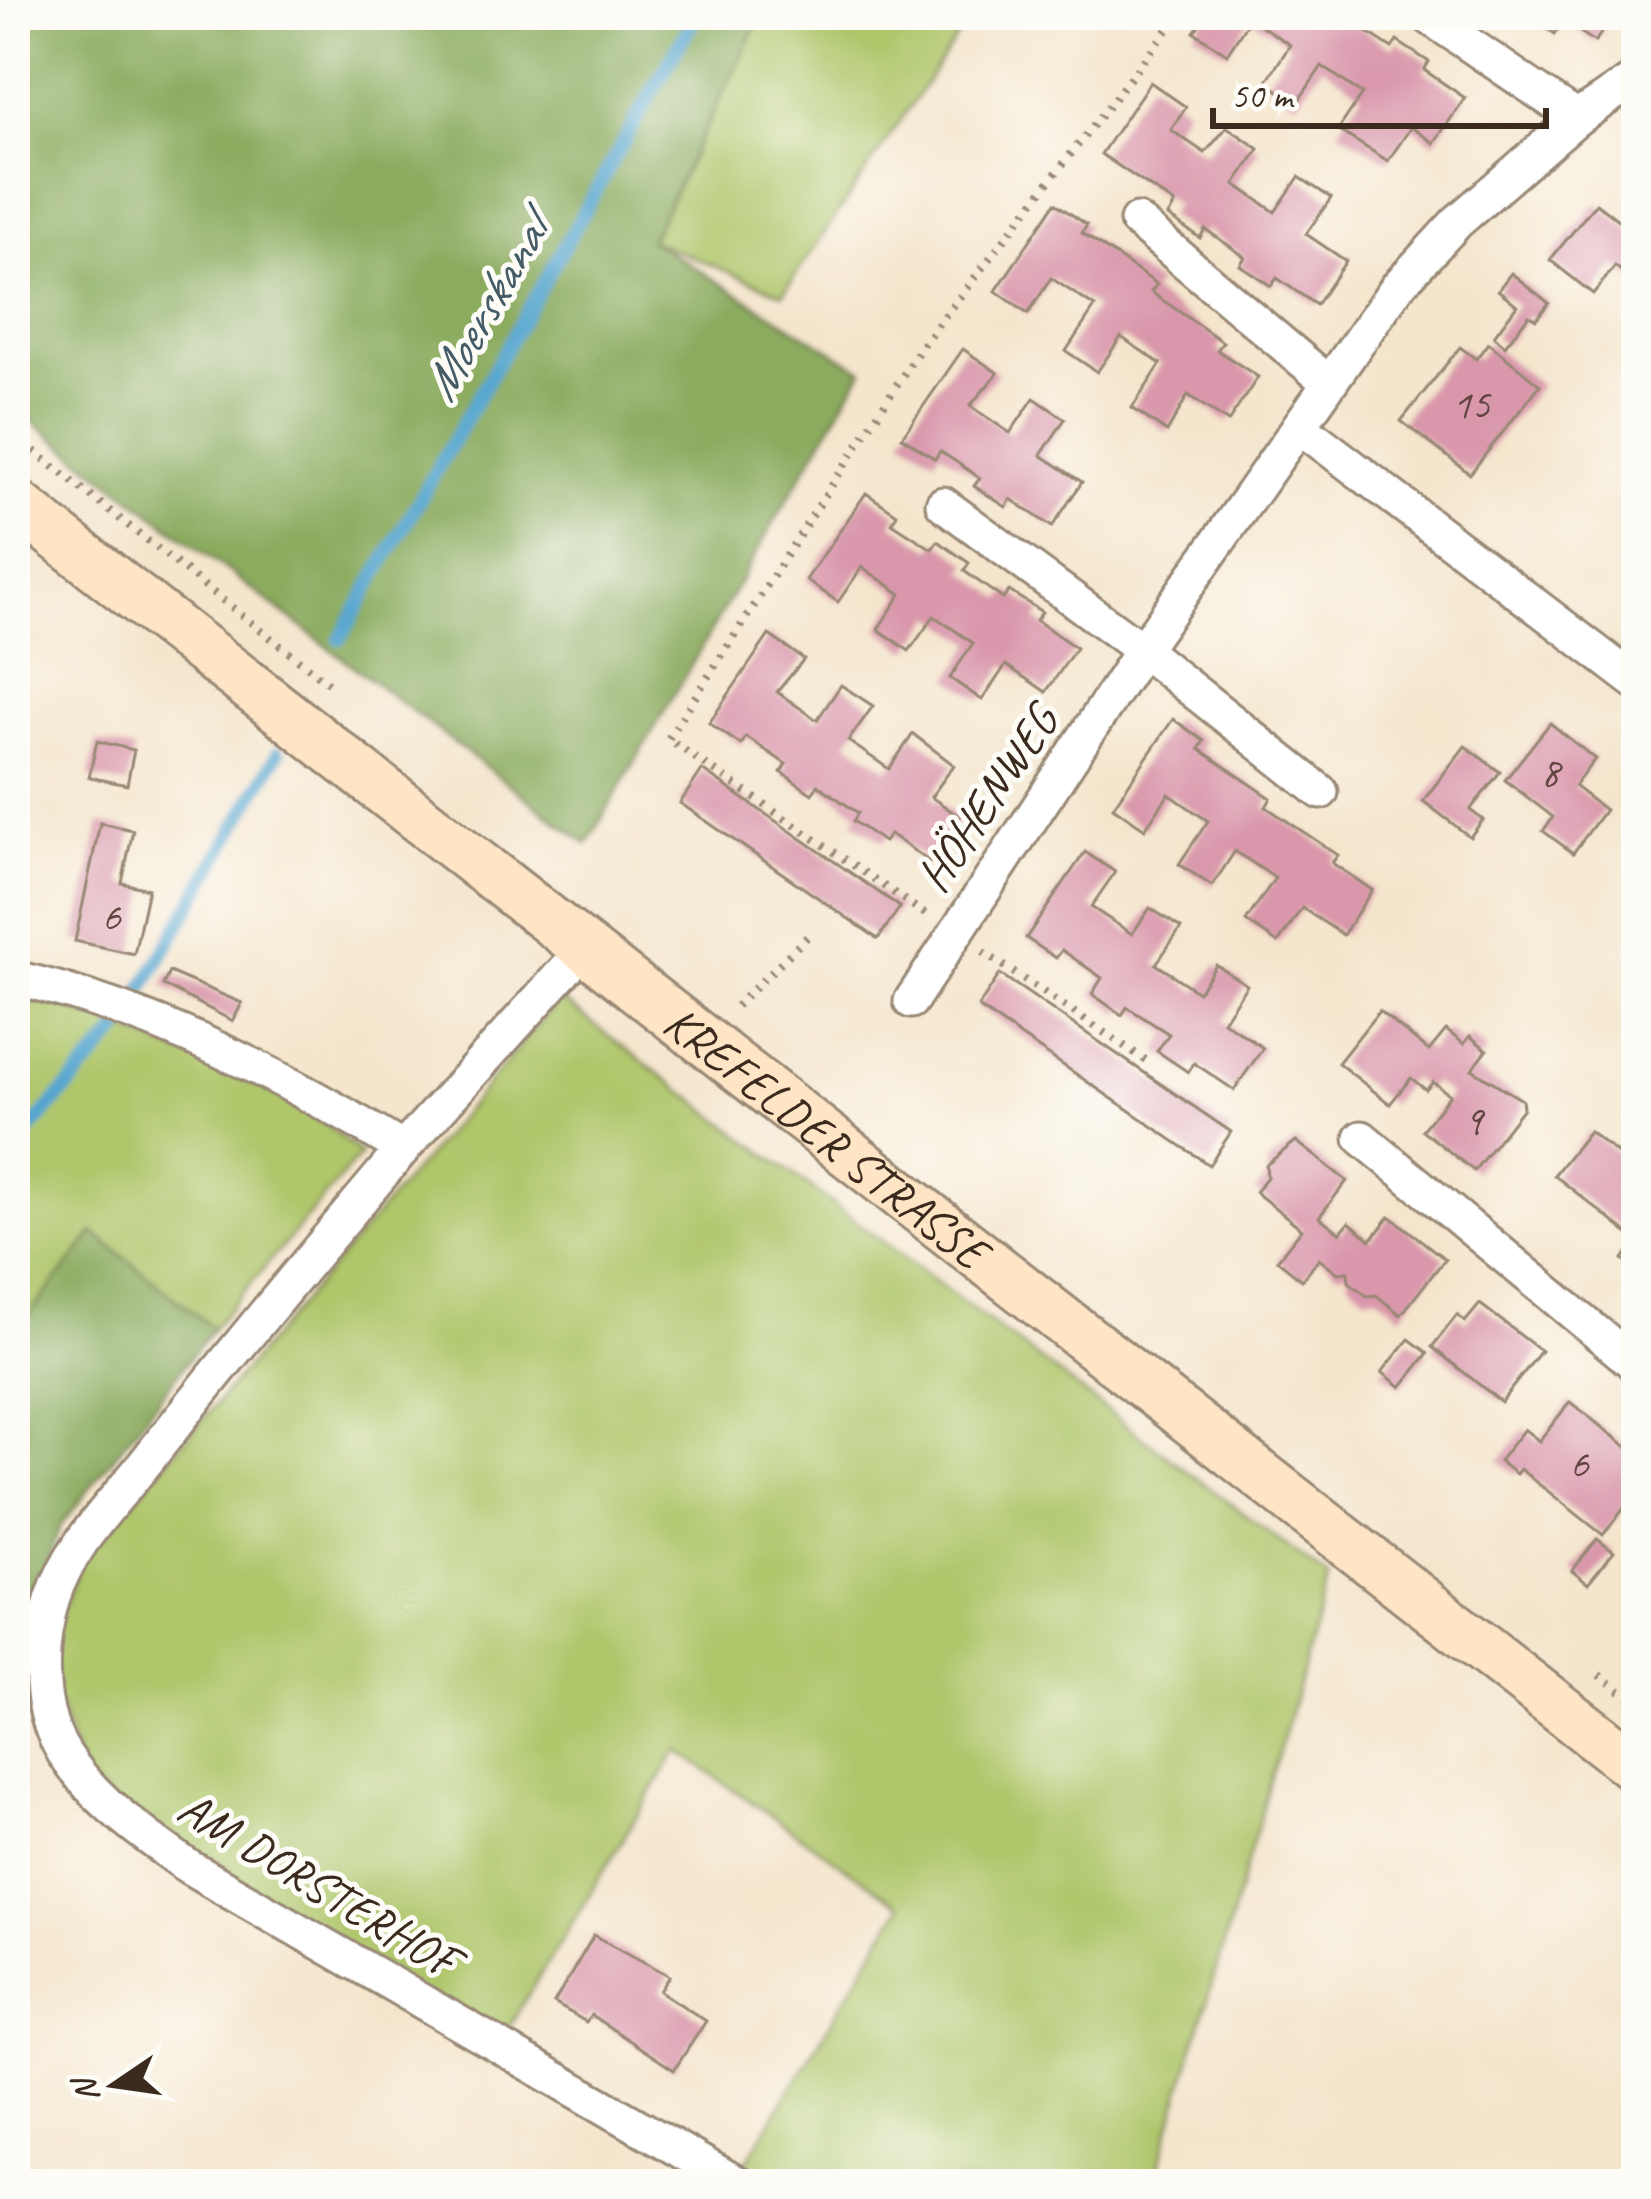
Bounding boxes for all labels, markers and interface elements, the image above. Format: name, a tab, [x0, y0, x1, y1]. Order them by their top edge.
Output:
scale bar	[1213, 54, 1546, 128]
text: 50 m	[1231, 73, 1295, 119]
water label: Moerskanal	[407, 192, 571, 411]
house number: 15	[1452, 378, 1492, 431]
street label: HÖHENWEG	[903, 690, 1073, 903]
house number: 8	[1541, 746, 1564, 799]
house number: 6	[102, 890, 122, 943]
street label: KREFELDER STRASSE	[652, 992, 1004, 1285]
house number: 9	[1464, 1094, 1486, 1147]
house number: 6	[1570, 1437, 1590, 1490]
street label: AM DORSTERHOF	[168, 1777, 476, 1996]
north arrow	[54, 2025, 174, 2145]
text: N	[62, 2071, 109, 2106]

